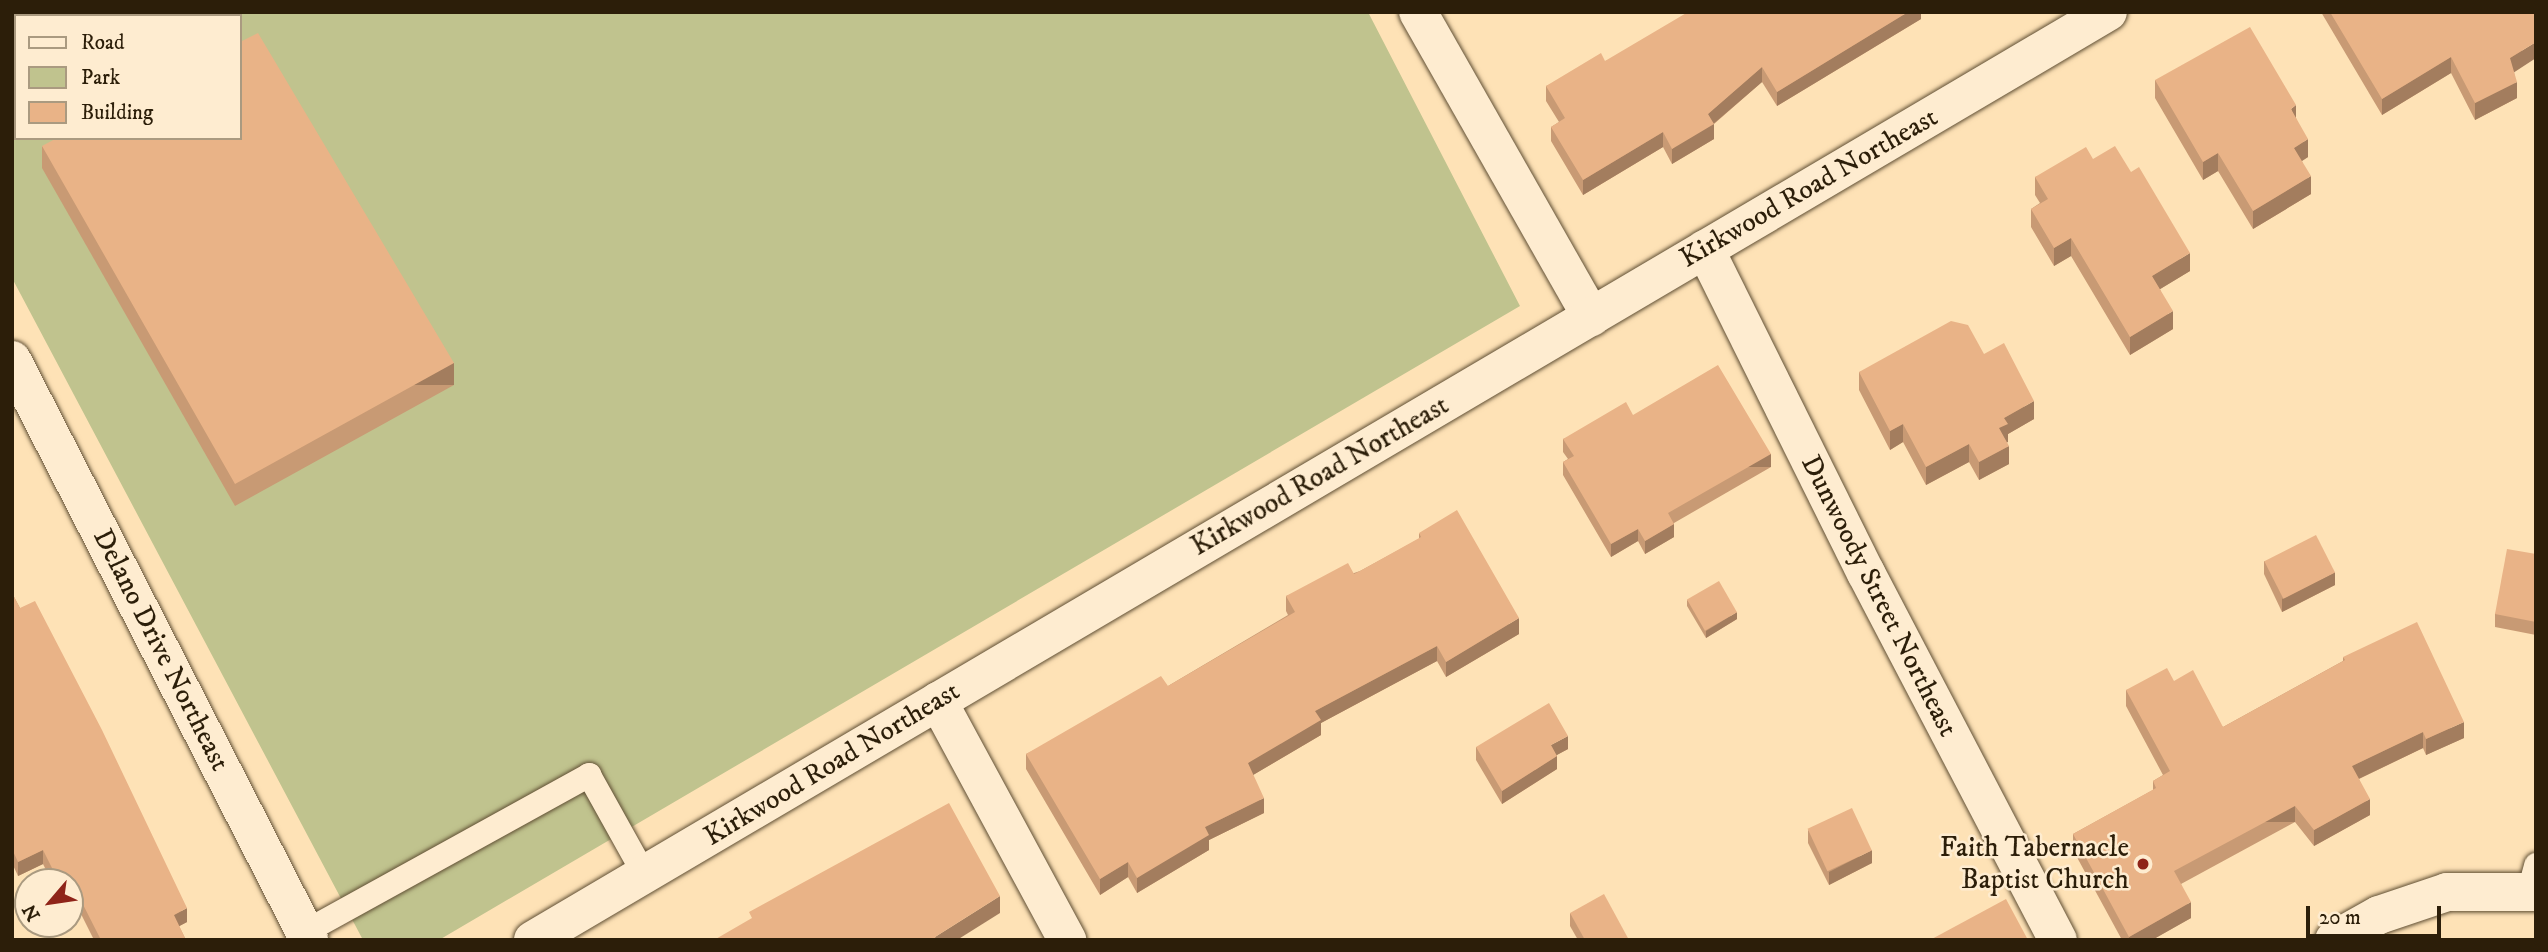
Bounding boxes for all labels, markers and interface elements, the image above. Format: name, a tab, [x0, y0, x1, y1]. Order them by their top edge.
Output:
legend	[14, 14, 242, 140]
text: Road	[81, 30, 125, 56]
text: Park	[81, 65, 120, 91]
text: Building	[81, 100, 153, 126]
street label: Kirkwood Road Northeast	[1674, 100, 1944, 276]
street label: Kirkwood Road Northeast	[1185, 388, 1455, 564]
street label: Dunwoody Street Northeast	[1793, 450, 1965, 742]
street label: Delano Drive Northeast	[85, 523, 237, 777]
street label: Kirkwood Road Northeast	[698, 674, 966, 854]
place label: Faith Tabernacle Baptist Church	[1940, 831, 2129, 897]
marker: Faith Tabernacle Baptist Church	[2135, 856, 2151, 872]
north arrow	[14, 868, 84, 938]
scale bar	[2310, 892, 2445, 936]
text: N	[18, 900, 46, 925]
text: 20 m	[2319, 905, 2361, 931]

